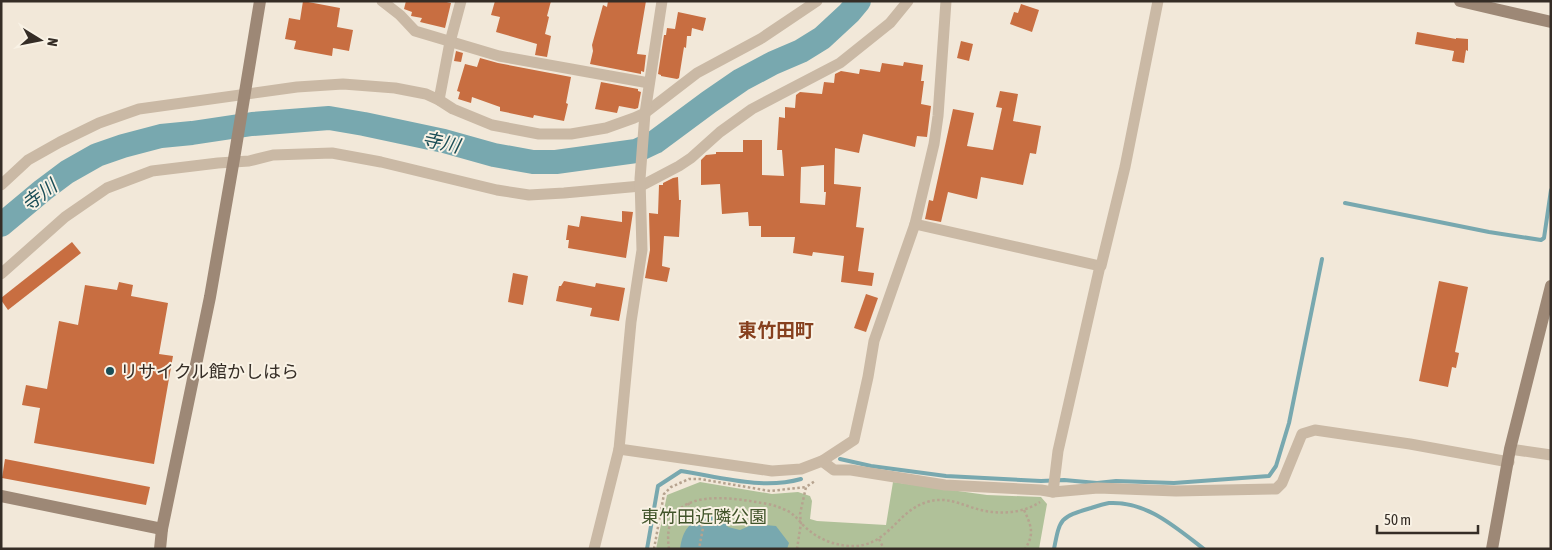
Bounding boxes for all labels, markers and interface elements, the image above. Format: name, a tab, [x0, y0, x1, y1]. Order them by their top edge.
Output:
north arrow	[15, 15, 65, 65]
text: N	[44, 37, 61, 48]
water label: 寺川	[420, 127, 464, 157]
water label: 寺川	[17, 174, 62, 215]
district label: 東竹田町	[738, 319, 814, 341]
place label: リサイクル館かしはら	[120, 361, 299, 382]
marker: リサイクル館かしはら	[104, 365, 116, 377]
scale bar	[1377, 502, 1478, 534]
park label: 東竹田近隣公園	[641, 506, 767, 527]
text: 50 m	[1384, 511, 1411, 528]

